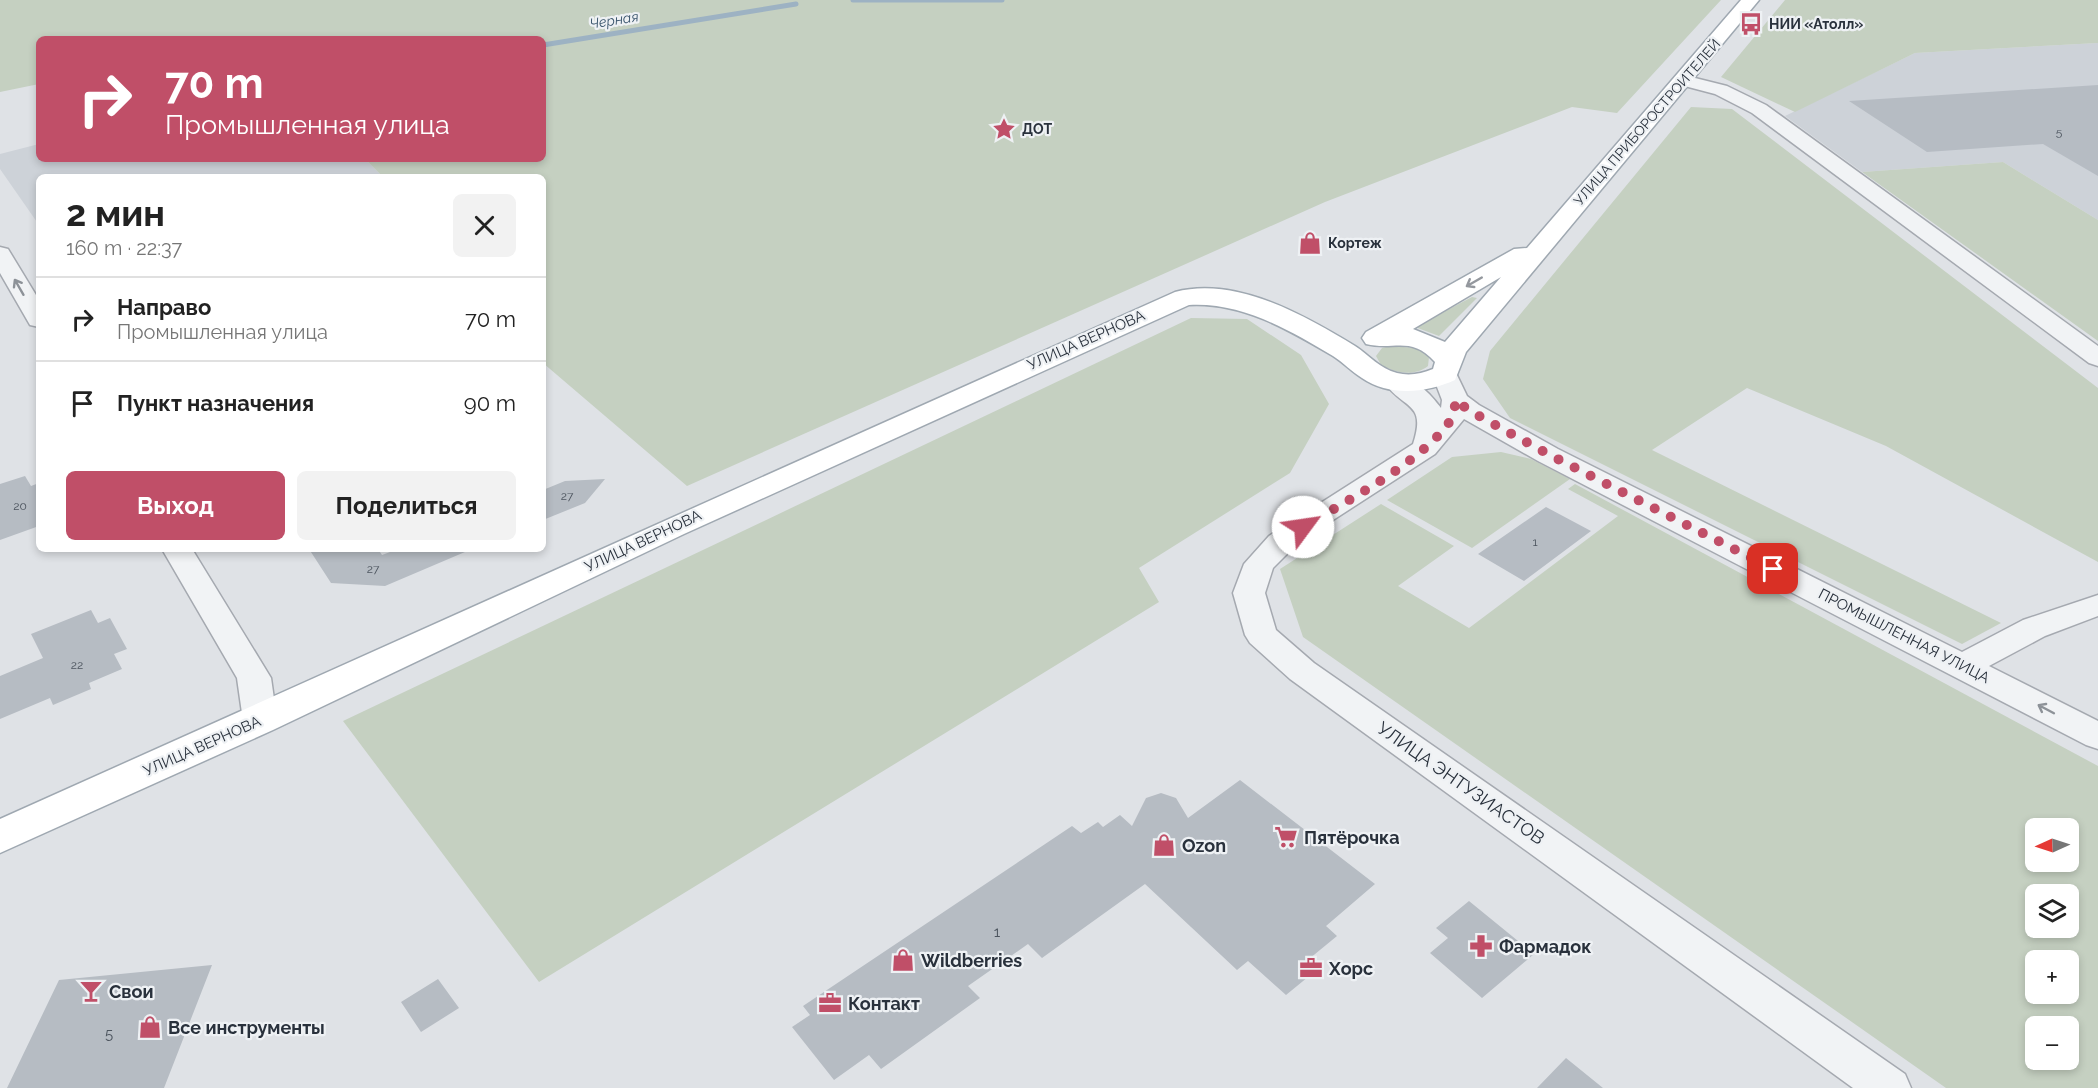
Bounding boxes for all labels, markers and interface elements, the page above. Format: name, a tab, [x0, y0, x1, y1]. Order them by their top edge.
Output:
water label: Черная	[588, 8, 640, 32]
bus stop icon: НИИ «Атолл»	[1738, 11, 1764, 37]
place label: НИИ «Атолл»	[1769, 16, 1863, 32]
street label: УЛИЦА ПРИБОРОСТРОИТЕЛЕЙ	[1570, 35, 1724, 208]
text: 70 m	[165, 59, 264, 108]
icon: right	[66, 60, 144, 138]
text: Промышленная улица	[165, 109, 450, 140]
place icon: ДОТ	[991, 116, 1017, 142]
place label: ДОТ	[1022, 121, 1052, 137]
house number: 5	[2056, 125, 2063, 139]
text: 2 мин	[66, 192, 165, 234]
button: close	[453, 194, 516, 257]
shop icon: Кортеж	[1297, 230, 1323, 256]
place label: Кортеж	[1328, 235, 1382, 251]
text: 160 m · 22:37	[66, 236, 182, 260]
one-way arrow	[1466, 277, 1483, 289]
one-way arrow	[13, 279, 25, 296]
text: Направо	[117, 294, 211, 320]
icon: right	[66, 303, 99, 336]
text: 70 m	[465, 306, 516, 332]
street label: УЛИЦА ВЕРНОВА	[1024, 306, 1148, 374]
text: Промышленная улица	[117, 320, 328, 344]
icon: arrive	[66, 387, 99, 420]
text: Пункт назначения	[117, 390, 314, 416]
text: 90 m	[464, 390, 516, 416]
button: Выход	[66, 471, 285, 540]
button: Поделиться	[297, 471, 516, 540]
house number: 27	[561, 489, 574, 503]
position arrow	[1271, 495, 1335, 559]
house number: 20	[13, 499, 27, 513]
street label: УЛИЦА ВЕРНОВА	[582, 506, 704, 576]
house number: 1	[1532, 535, 1538, 549]
pin	[1747, 543, 1798, 594]
icon: arrive	[1756, 552, 1789, 585]
house number: 27	[367, 562, 380, 576]
street label: ПРОМЫШЛЕННАЯ УЛИЦА	[1815, 585, 1993, 687]
house number: 22	[71, 658, 83, 672]
one-way arrow	[2038, 703, 2055, 715]
street label: УЛИЦА ВЕРНОВА	[140, 712, 264, 780]
street label: УЛИЦА ЭНТУЗИАСТОВ	[1373, 717, 1549, 849]
north arrow	[2025, 818, 2079, 872]
map controls	[2025, 818, 2079, 1070]
supermarket icon: Пятёрочка	[1273, 824, 1299, 850]
place label: Пятёрочка	[1304, 827, 1400, 848]
shop icon: Ozon	[1151, 832, 1177, 858]
place label: Ozon	[1182, 835, 1226, 856]
button: layers	[2025, 884, 2079, 938]
house number: 1	[994, 923, 1001, 941]
pharmacy icon: Фармадок	[1468, 933, 1494, 959]
place label: Фармадок	[1499, 936, 1592, 957]
shop icon: Wildberries	[890, 947, 916, 973]
place label: Wildberries	[921, 950, 1022, 971]
button: +	[2025, 950, 2079, 1004]
office icon: Хорс	[1298, 955, 1324, 981]
place label: Хорс	[1328, 958, 1373, 979]
bar icon: Свои	[78, 978, 104, 1004]
place label: Свои	[109, 981, 153, 1002]
office icon: Контакт	[817, 990, 843, 1016]
place label: Контакт	[848, 993, 920, 1014]
shop icon: Все инструменты	[137, 1014, 163, 1040]
button: −	[2025, 1016, 2079, 1070]
place label: Все инструменты	[168, 1017, 325, 1038]
house number: 5	[105, 1025, 113, 1043]

